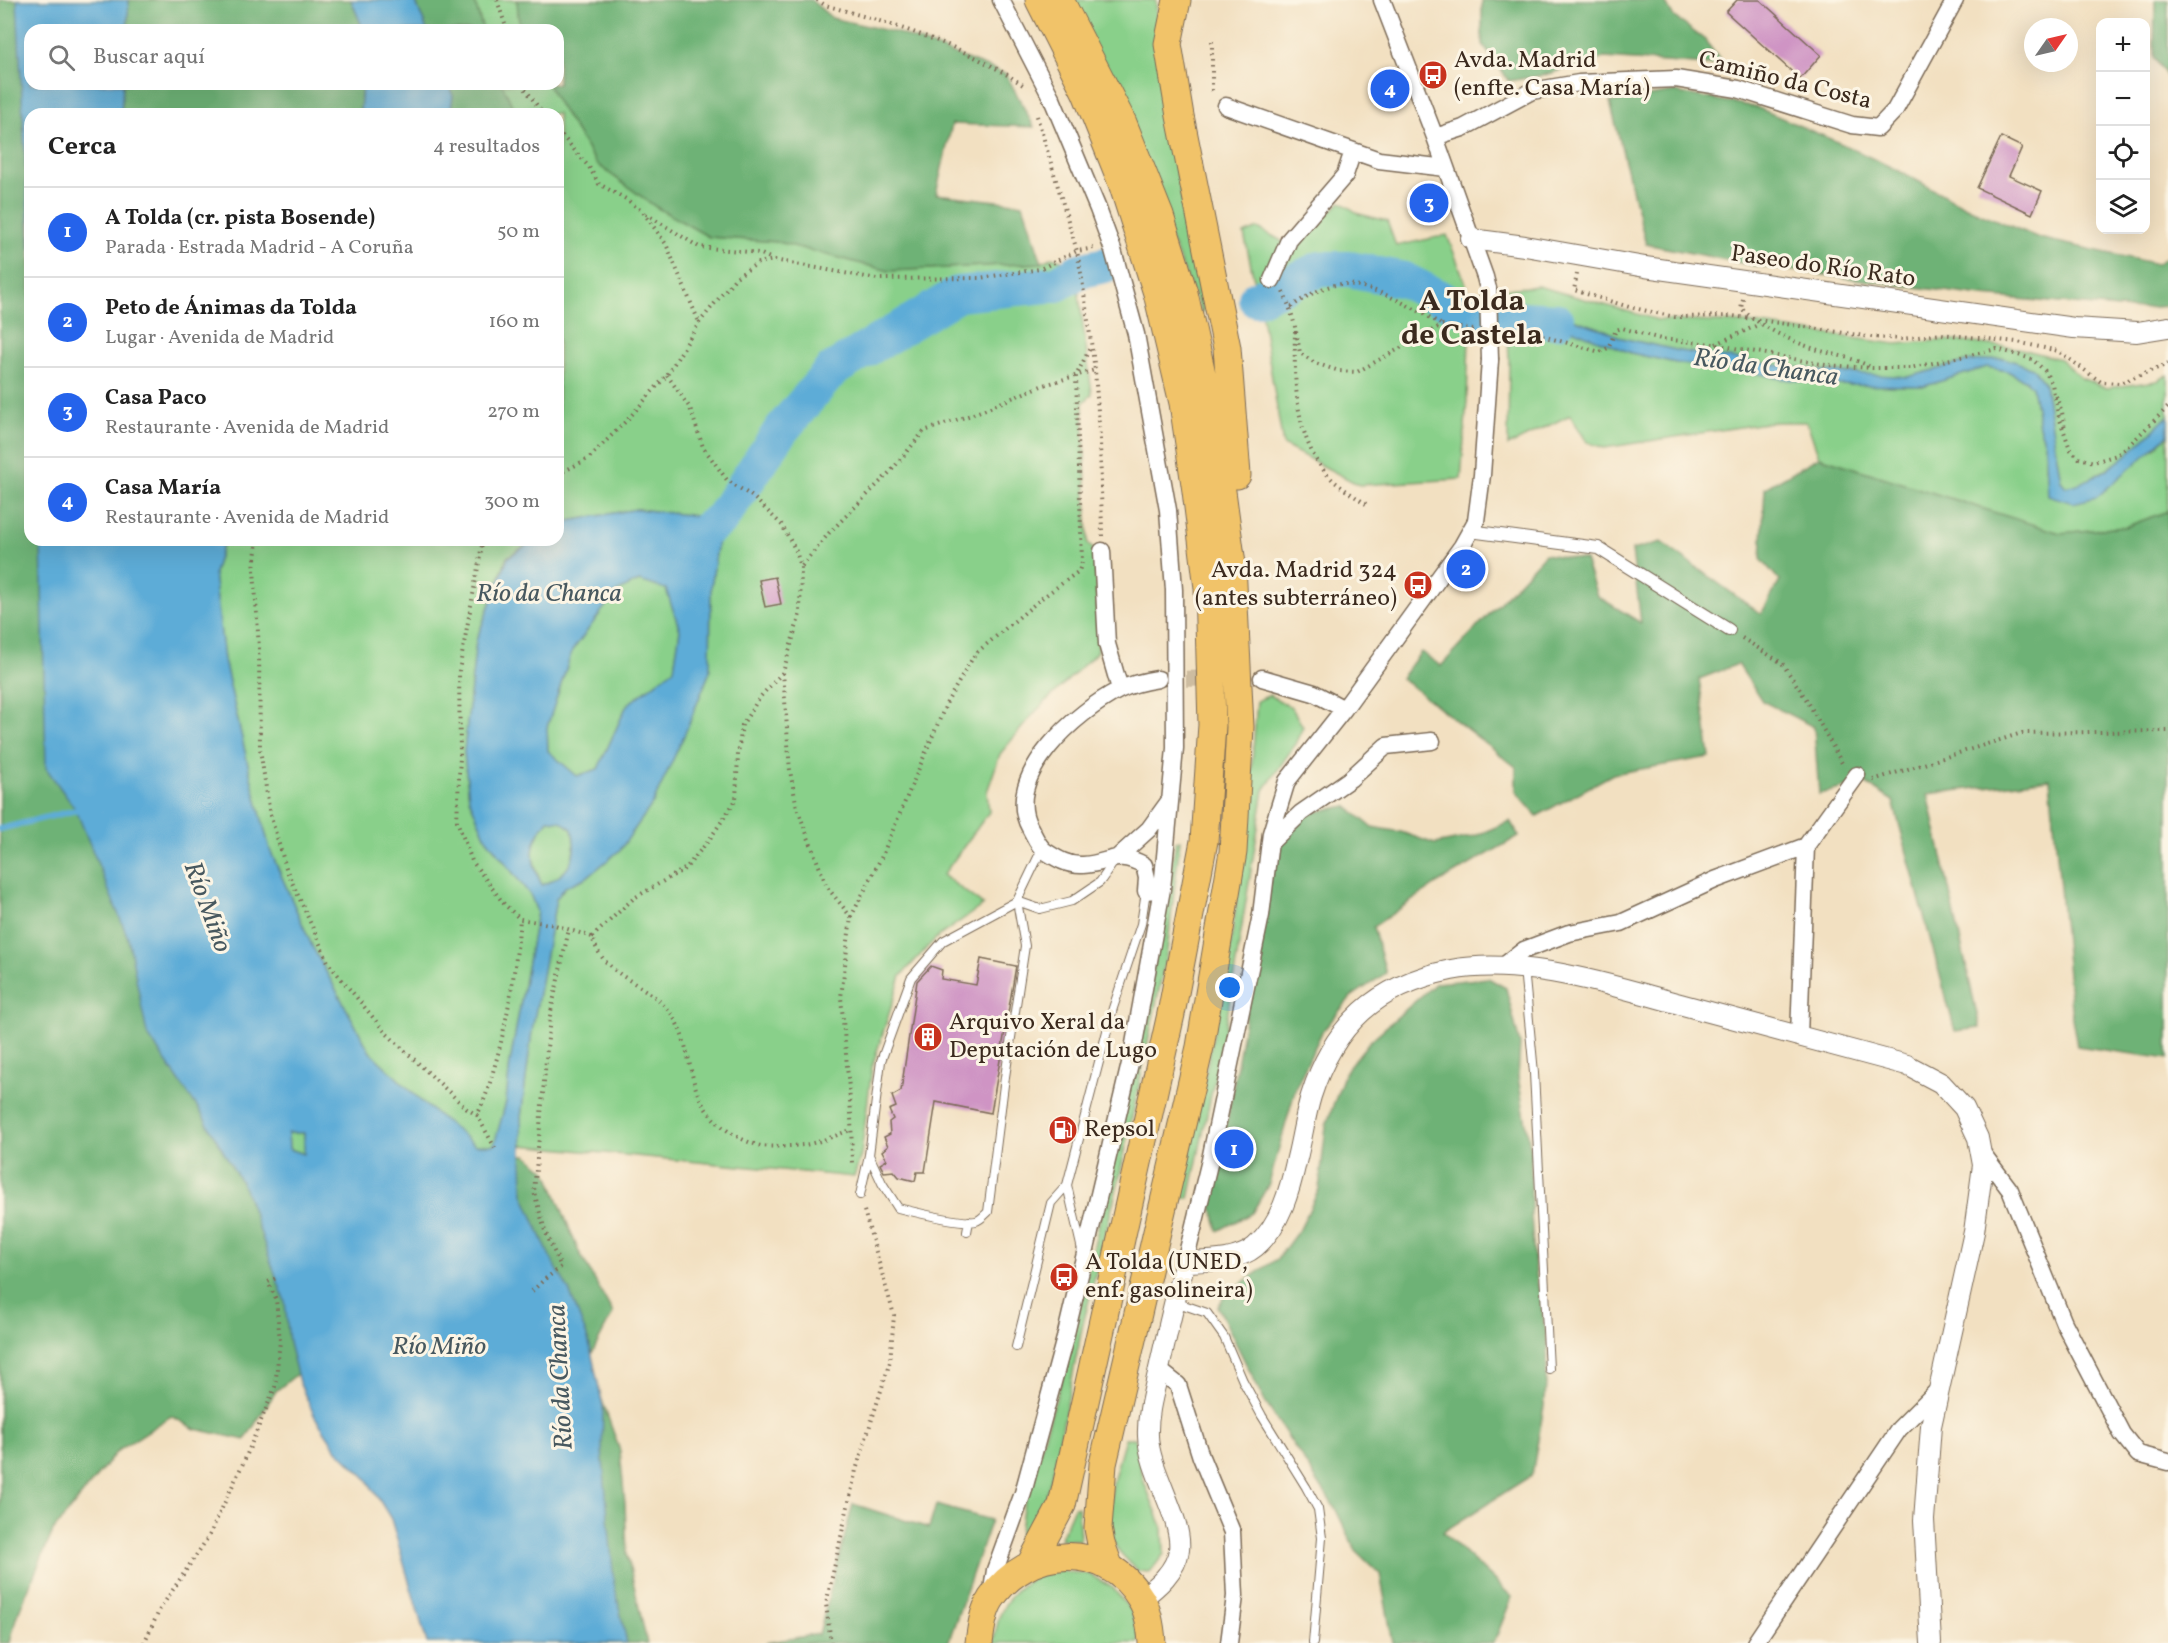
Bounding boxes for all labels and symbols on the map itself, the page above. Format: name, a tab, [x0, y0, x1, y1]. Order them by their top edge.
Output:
north arrow	[2024, 18, 2078, 72]
street label: Camiño da Costa	[1695, 43, 1875, 119]
place label: Avda. Madrid (enfte. Casa María)	[1454, 44, 1650, 106]
bus stop icon: Avda. Madrid (enfte. Casa María)	[1417, 59, 1449, 91]
pin: 4	[1370, 66, 1410, 112]
pin: 3	[1410, 180, 1448, 226]
street label: Paseo do Río Rato	[1728, 237, 1918, 297]
district label: A Tolda de Castela	[1401, 281, 1543, 357]
water label: Río da Chanca	[1691, 340, 1841, 396]
pin: 2	[1446, 546, 1486, 592]
place label: Avda. Madrid 324 (antes subterráneo)	[1195, 554, 1397, 616]
bus stop icon: Avda. Madrid 324 (antes subterráneo)	[1402, 569, 1434, 601]
water label: Río da Chanca	[476, 576, 622, 612]
water label: Río Miño	[174, 857, 240, 957]
your location	[1215, 973, 1244, 1002]
place label: Arquivo Xeral da Deputación de Lugo	[949, 1006, 1157, 1068]
building icon: Arquivo Xeral da Deputación de Lugo	[912, 1021, 944, 1053]
place label: Repsol	[1084, 1113, 1155, 1147]
fuel station icon: Repsol	[1047, 1114, 1079, 1146]
pin: 1	[1214, 1126, 1254, 1172]
place label: A Tolda (UNED, enf. gasolineira)	[1085, 1246, 1253, 1308]
bus stop icon: A Tolda (UNED, enf. gasolineira)	[1048, 1261, 1080, 1293]
water label: Río da Chanca	[539, 1303, 583, 1451]
water label: Río Miño	[392, 1329, 486, 1365]

